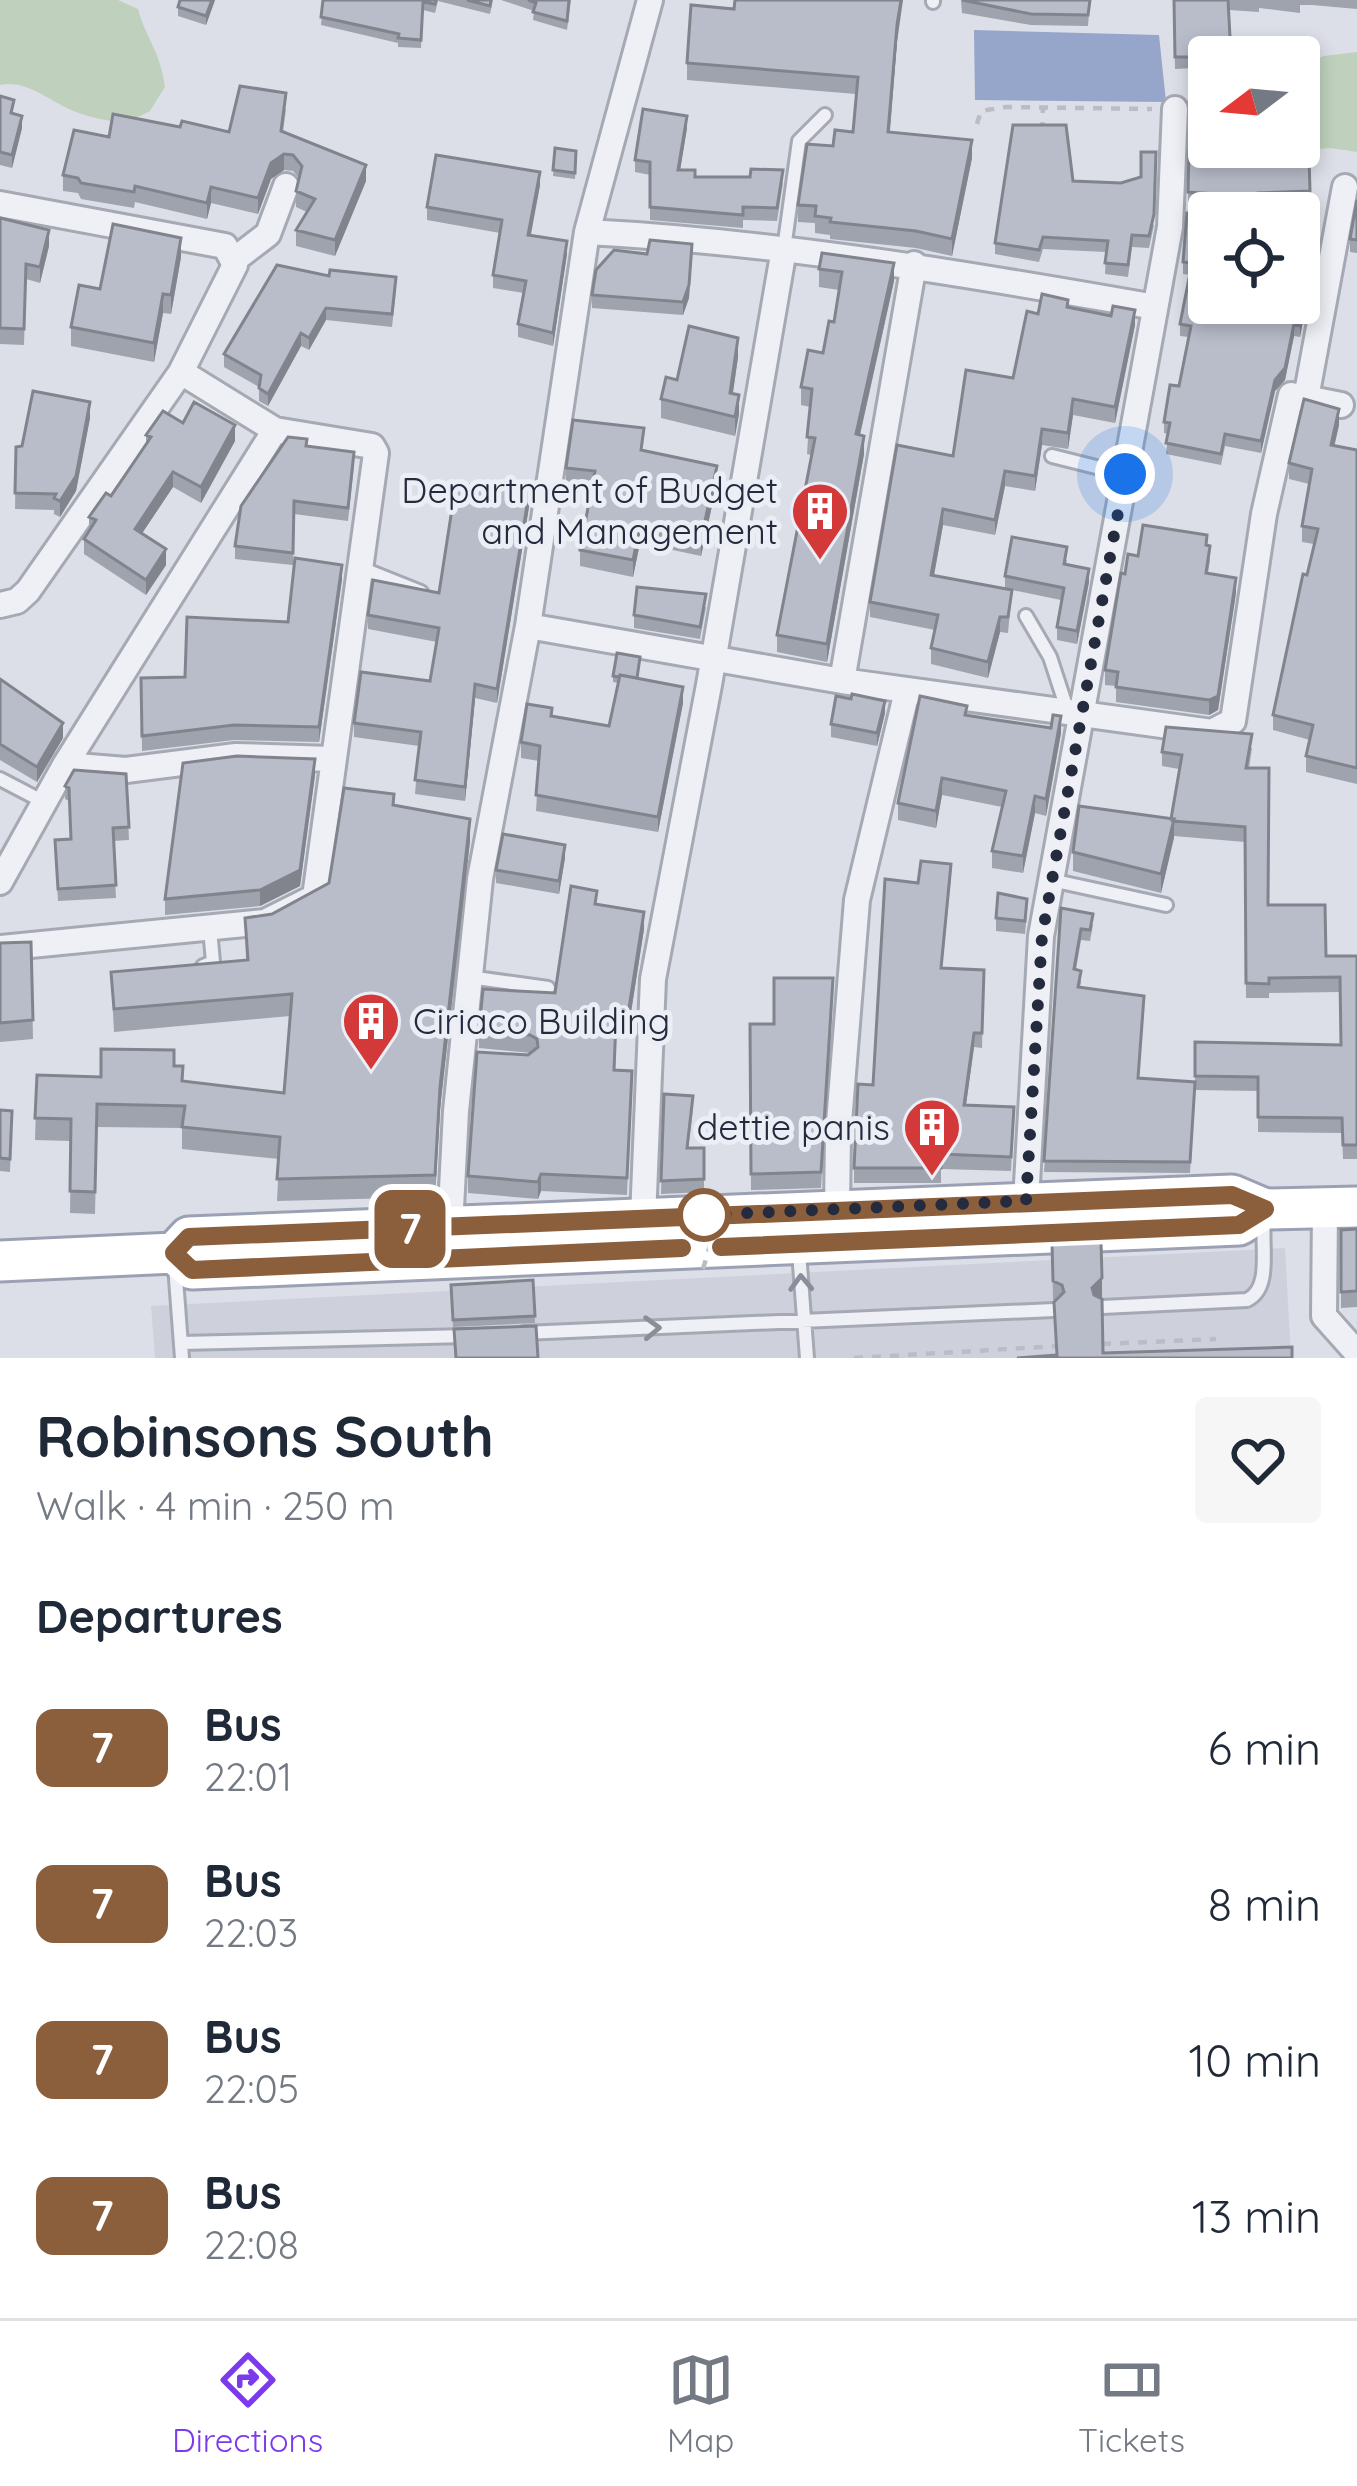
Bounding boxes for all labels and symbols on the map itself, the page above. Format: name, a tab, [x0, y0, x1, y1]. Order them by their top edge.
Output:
north arrow	[1188, 36, 1320, 168]
your location	[1095, 444, 1155, 504]
place label: Department of Budget and Management	[401, 467, 778, 553]
building icon: Department of Budget and Management	[789, 480, 851, 562]
building icon: Ciriaco Building	[340, 990, 402, 1072]
place label: Ciriaco Building	[413, 998, 670, 1043]
building icon: dettie panis	[901, 1096, 963, 1178]
place label: dettie panis	[697, 1104, 890, 1149]
line badge: 7	[371, 1190, 449, 1268]
unlabelled marker	[679, 1190, 729, 1240]
one-way arrow	[788, 1273, 814, 1292]
one-way arrow	[643, 1315, 662, 1341]

